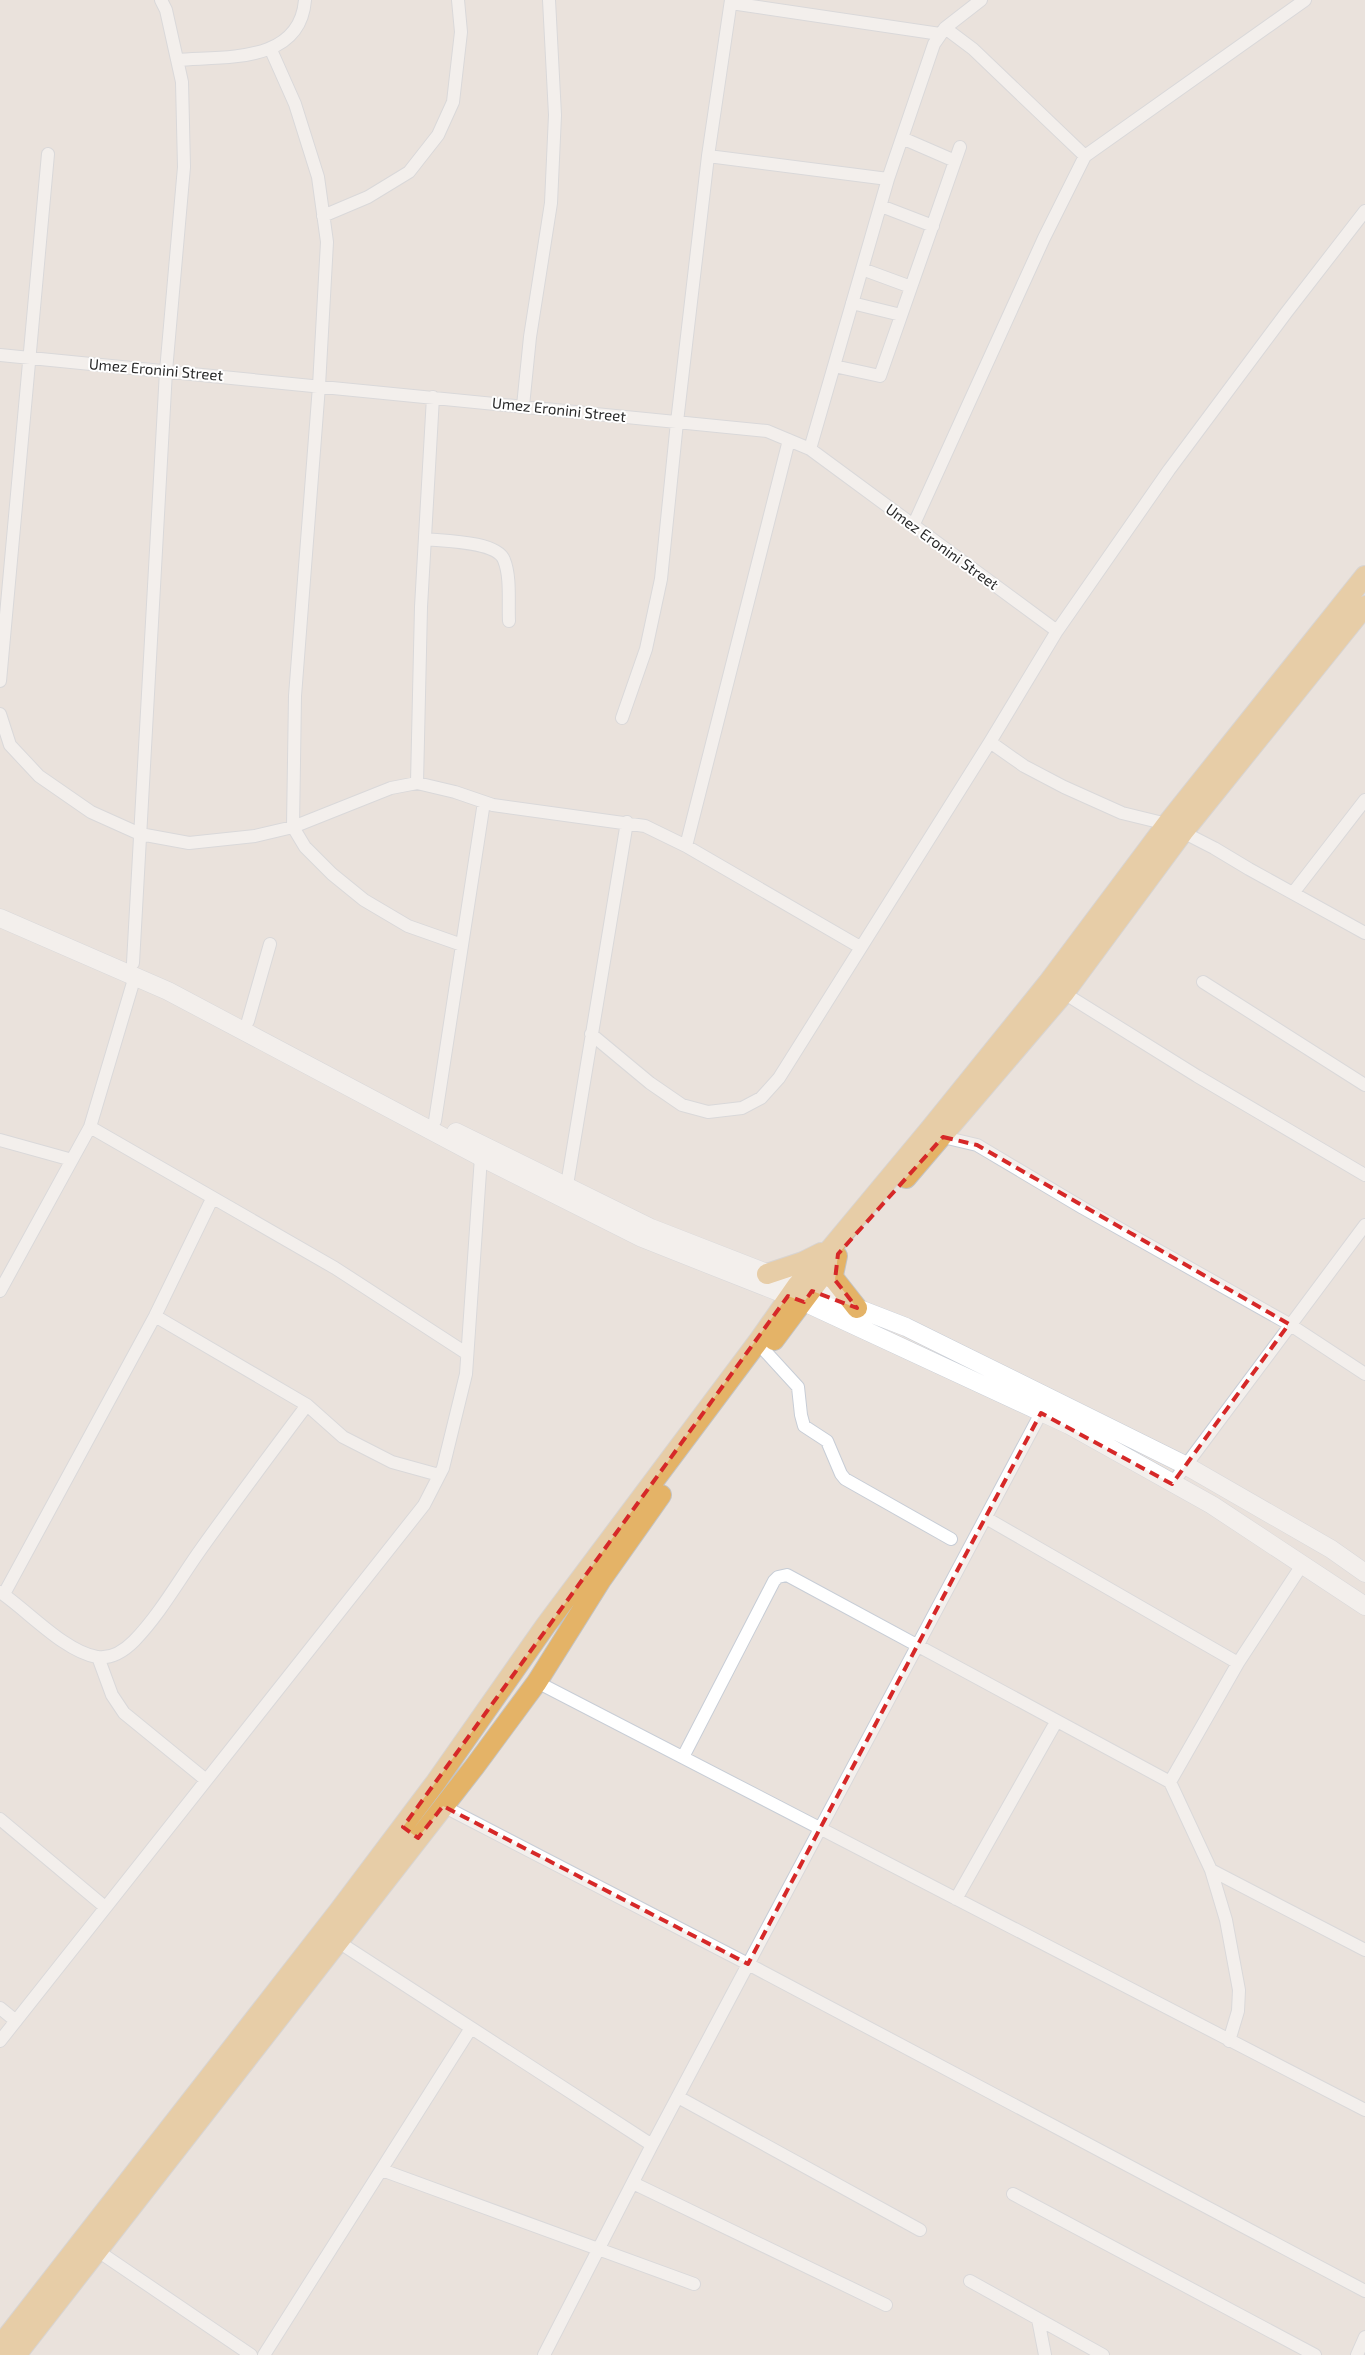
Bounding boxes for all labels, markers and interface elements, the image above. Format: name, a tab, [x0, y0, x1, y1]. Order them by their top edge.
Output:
street label: Umez Eronini Street	[88, 354, 224, 384]
street label: Umez Eronini Street	[491, 393, 627, 425]
street label: Umez Eronini Street	[883, 499, 1003, 593]

